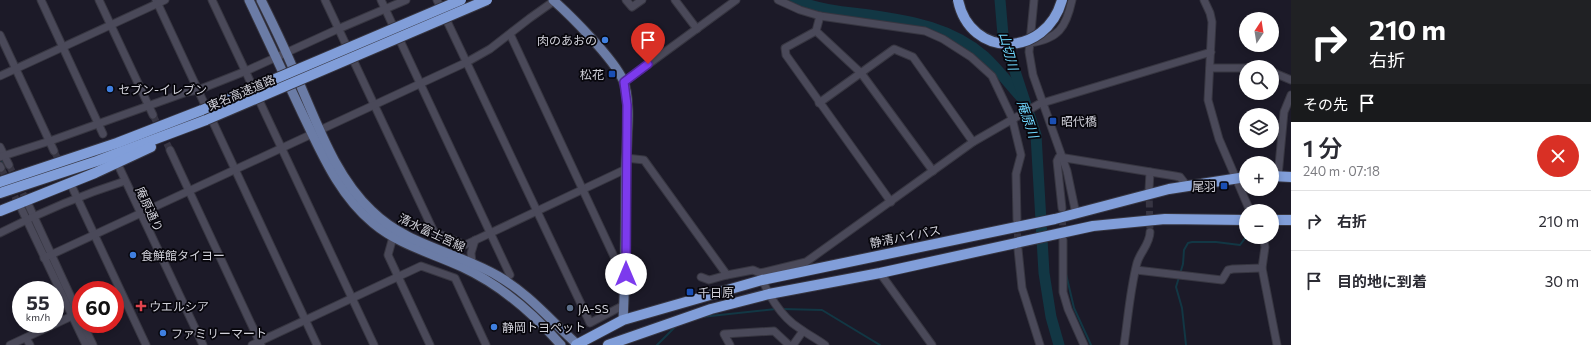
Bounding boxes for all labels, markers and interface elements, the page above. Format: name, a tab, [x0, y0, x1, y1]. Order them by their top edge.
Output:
north arrow	[1239, 12, 1279, 52]
map controls	[1239, 12, 1279, 244]
text: 210 m	[1369, 12, 1446, 46]
icon: right	[1303, 16, 1355, 68]
pin	[631, 23, 665, 64]
icon: arrive	[637, 29, 659, 51]
water label: 山切川	[996, 30, 1022, 74]
place label: 肉のあおの	[537, 33, 597, 47]
marker: 肉のあおの	[600, 35, 610, 45]
text: 右折	[1369, 49, 1405, 71]
button: search	[1239, 60, 1279, 100]
place label: 松花	[580, 67, 604, 81]
marker: 松花	[607, 69, 617, 79]
street label: 東名高速道路	[205, 71, 277, 113]
place label: セブン-イレブン	[118, 82, 207, 96]
marker: セブン-イレブン	[105, 84, 115, 94]
icon: arrive	[1356, 92, 1378, 114]
text: その先	[1303, 95, 1348, 113]
water label: 庵原川	[1014, 98, 1043, 142]
button: layers	[1239, 108, 1279, 148]
place label: 昭代橋	[1061, 114, 1097, 128]
marker: 昭代橋	[1048, 116, 1058, 126]
text: 1 分	[1303, 133, 1342, 162]
button: close	[1537, 135, 1579, 177]
button: +	[1239, 156, 1279, 196]
text: 240 m · 07:18	[1303, 163, 1380, 179]
place label: 尾羽	[1192, 179, 1216, 193]
marker: 尾羽	[1219, 181, 1229, 191]
street label: 庵原通り	[134, 184, 166, 234]
button: −	[1239, 204, 1279, 244]
street label: 清水富士宮線	[396, 210, 468, 254]
icon: right	[1303, 210, 1325, 232]
text: 右折	[1337, 212, 1367, 230]
text: 210 m	[1539, 212, 1579, 230]
street label: 静清バイパス	[868, 222, 942, 250]
place label: 食鮮館タイヨー	[141, 248, 225, 262]
marker: 食鮮館タイヨー	[128, 250, 138, 260]
position arrow	[605, 253, 647, 295]
icon: arrive	[1303, 270, 1325, 292]
text: 目的地に到着	[1337, 272, 1427, 290]
text: 30 m	[1545, 272, 1579, 290]
speed limit sign: 60	[72, 281, 124, 333]
place label: 千日原	[698, 285, 734, 299]
marker: 千日原	[685, 287, 695, 297]
text: 55	[26, 290, 50, 314]
place label: ウエルシア	[149, 299, 209, 313]
marker: ウエルシア	[136, 301, 146, 311]
place label: JA-SS	[578, 301, 609, 316]
marker: JA-SS	[565, 303, 575, 313]
text: km/h	[26, 311, 50, 323]
place label: 静岡トヨペット	[502, 320, 586, 334]
marker: 静岡トヨペット	[489, 322, 499, 332]
place label: ファミリーマート	[171, 326, 267, 340]
marker: ファミリーマート	[158, 328, 168, 338]

